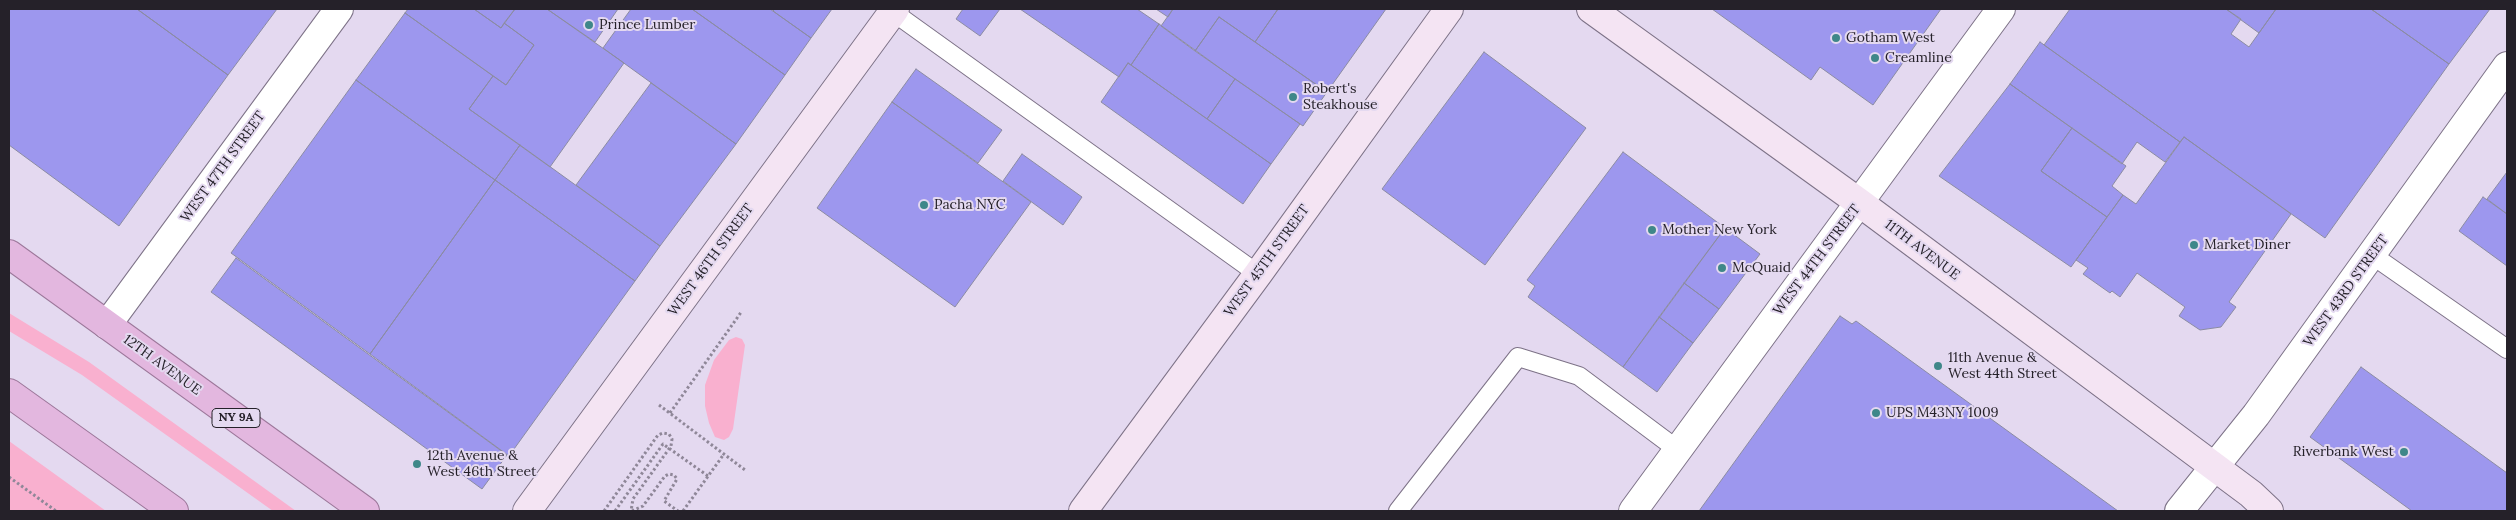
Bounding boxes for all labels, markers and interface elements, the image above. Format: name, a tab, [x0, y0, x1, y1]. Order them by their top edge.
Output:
place label: Prince Lumber	[599, 17, 695, 33]
marker: Prince Lumber	[583, 19, 595, 31]
place label: Gotham West	[1846, 30, 1935, 46]
marker: Gotham West	[1830, 32, 1842, 44]
place label: Creamline	[1885, 50, 1952, 66]
marker: Creamline	[1869, 52, 1881, 64]
place label: Robert's Steakhouse	[1303, 81, 1378, 114]
marker: Robert's Steakhouse	[1287, 91, 1299, 103]
street label: WEST 47TH STREET	[177, 108, 269, 226]
place label: Pacha NYC	[934, 197, 1005, 213]
marker: Pacha NYC	[918, 199, 930, 211]
street label: WEST 46TH STREET	[665, 201, 757, 319]
street label: WEST 44TH STREET	[1770, 201, 1864, 319]
street label: WEST 45TH STREET	[1221, 202, 1313, 320]
street label: 11TH AVENUE	[1881, 216, 1963, 284]
place label: Mother New York	[1662, 222, 1777, 238]
marker: Mother New York	[1646, 224, 1658, 236]
street label: WEST 43RD STREET	[2300, 232, 2392, 350]
place label: Market Diner	[2204, 237, 2291, 253]
marker: Market Diner	[2188, 239, 2200, 251]
place label: McQuaid	[1732, 260, 1791, 276]
marker: McQuaid	[1716, 262, 1728, 274]
street label: 12TH AVENUE	[120, 331, 204, 399]
place label: 11th Avenue & West 44th Street	[1948, 350, 2057, 382]
marker: 11th Avenue & West 44th Street	[1932, 360, 1944, 372]
place label: UPS M43NY 1009	[1886, 405, 1999, 421]
marker: UPS M43NY 1009	[1870, 407, 1882, 419]
road number: NY 9A	[212, 408, 260, 428]
place label: Riverbank West	[2293, 444, 2394, 460]
marker: Riverbank West	[2398, 446, 2410, 458]
place label: 12th Avenue & West 46th Street	[427, 448, 536, 481]
marker: 12th Avenue & West 46th Street	[411, 458, 423, 470]

